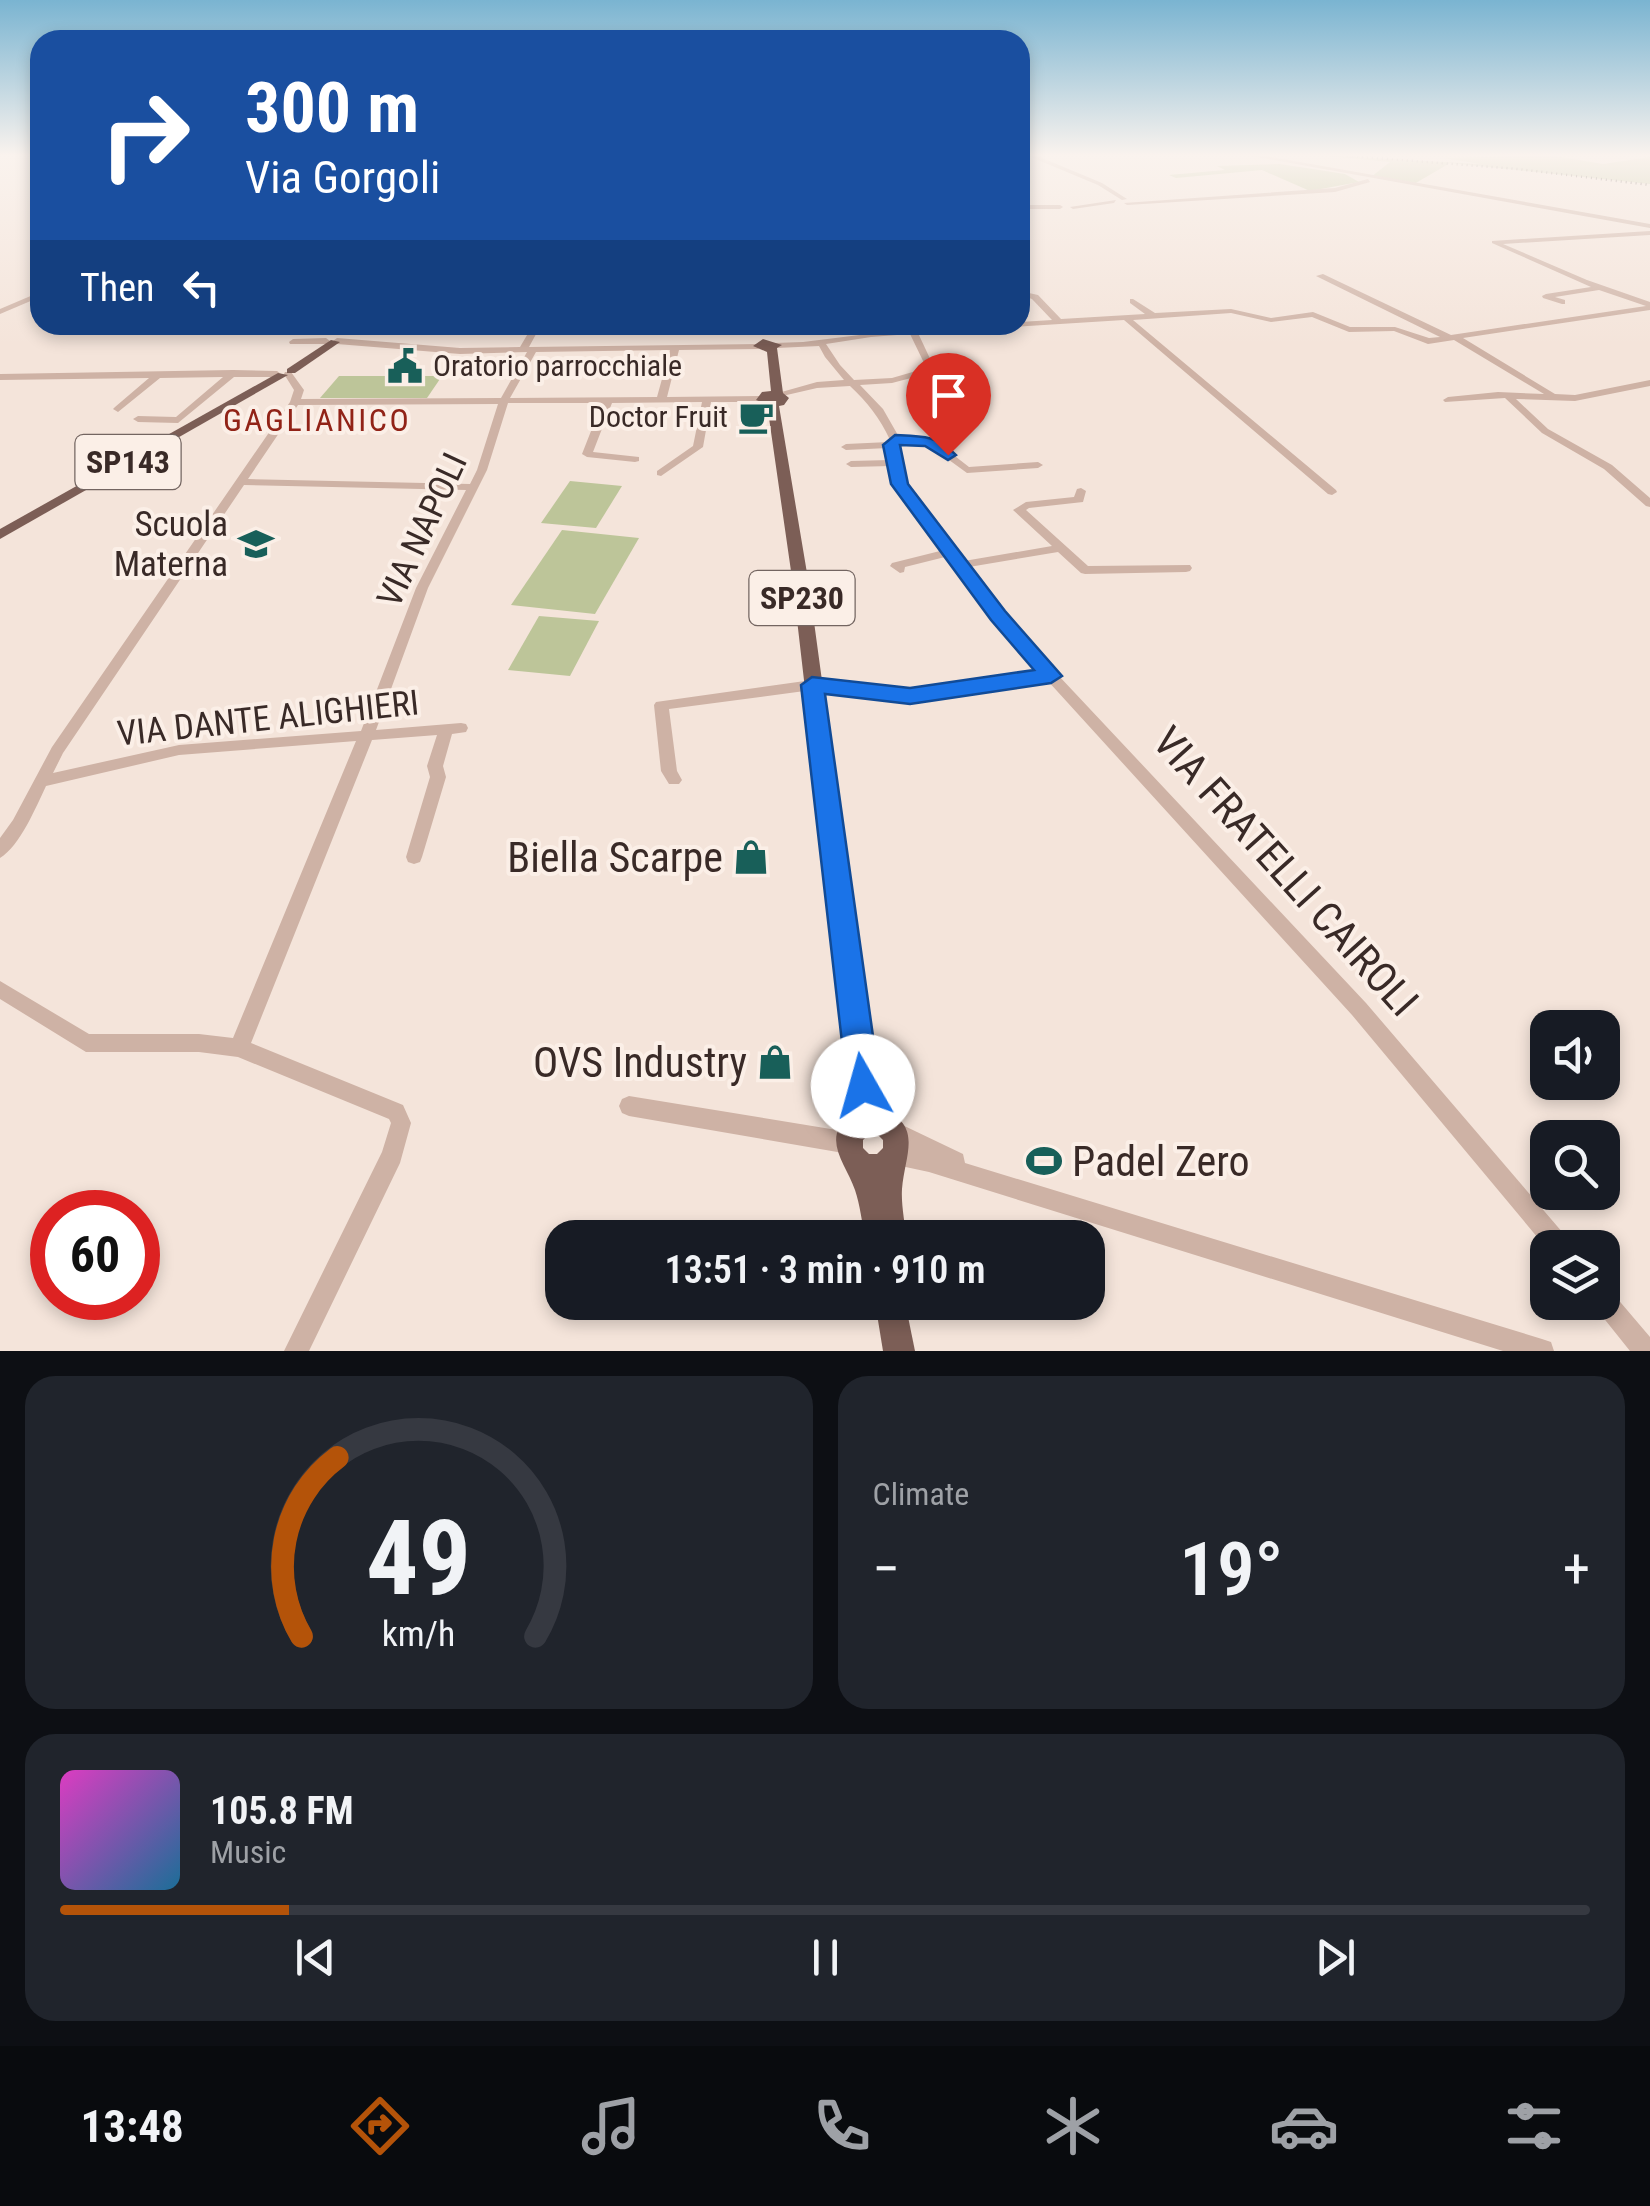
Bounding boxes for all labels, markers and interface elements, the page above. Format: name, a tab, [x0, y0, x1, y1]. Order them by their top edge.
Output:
text: 300 m	[245, 67, 419, 149]
icon: right	[80, 70, 210, 200]
text: Via Gorgoli	[245, 151, 440, 204]
icon: left	[174, 260, 229, 315]
text: Then	[80, 266, 154, 310]
public building icon: Oratorio parrocchiale	[386, 347, 424, 385]
place label: Oratorio parrocchiale	[433, 348, 682, 383]
pin	[906, 353, 991, 456]
icon: arrive	[921, 368, 976, 423]
cafe icon: Doctor Fruit	[737, 398, 775, 436]
place label: Doctor Fruit	[589, 399, 728, 434]
district label: GAGLIANICO	[223, 401, 411, 439]
road number: SP143	[76, 435, 180, 489]
street label: VIA NAPOLI	[369, 447, 476, 614]
place label: Scuola Materna	[114, 504, 228, 585]
school or university icon: Scuola Materna	[237, 525, 275, 563]
road number: SP230	[750, 571, 854, 625]
street label: VIA DANTE ALIGHIERI	[115, 682, 421, 755]
street label: VIA FRATELLI CAIROLI	[1143, 717, 1428, 1026]
place label: Biella Scarpe	[507, 833, 723, 882]
shop icon: Biella Scarpe	[732, 838, 770, 876]
map controls	[1530, 1010, 1620, 1320]
button: sound	[1530, 1010, 1620, 1100]
position arrow	[811, 1034, 915, 1138]
place label: OVS Industry	[533, 1038, 747, 1087]
shop icon: OVS Industry	[756, 1043, 794, 1081]
button: search	[1530, 1120, 1620, 1210]
place label: Padel Zero	[1072, 1137, 1250, 1186]
sports icon: Padel Zero	[1025, 1142, 1063, 1180]
speed limit sign: 60	[30, 1190, 160, 1320]
button: layers	[1530, 1230, 1620, 1320]
text: 13:51 · 3 min · 910 m	[665, 1248, 985, 1292]
text: Climate	[873, 1475, 969, 1513]
text: 49	[366, 1498, 471, 1619]
text: 19°	[1179, 1525, 1284, 1613]
text: −	[873, 1537, 900, 1601]
text: +	[1563, 1537, 1590, 1601]
text: km/h	[382, 1613, 456, 1655]
text: 105.8 FM	[210, 1789, 354, 1833]
text: Music	[210, 1833, 286, 1871]
icon: previous	[288, 1930, 343, 1985]
icon: pause	[798, 1930, 853, 1985]
icon: next	[1308, 1930, 1363, 1985]
icon: directions	[345, 2091, 415, 2161]
icon: music	[576, 2091, 646, 2161]
icon: phone	[807, 2091, 877, 2161]
icon: climate	[1038, 2091, 1108, 2161]
icon: car	[1269, 2091, 1339, 2161]
icon: filters	[1499, 2091, 1569, 2161]
text: 13:48	[80, 2100, 184, 2153]

